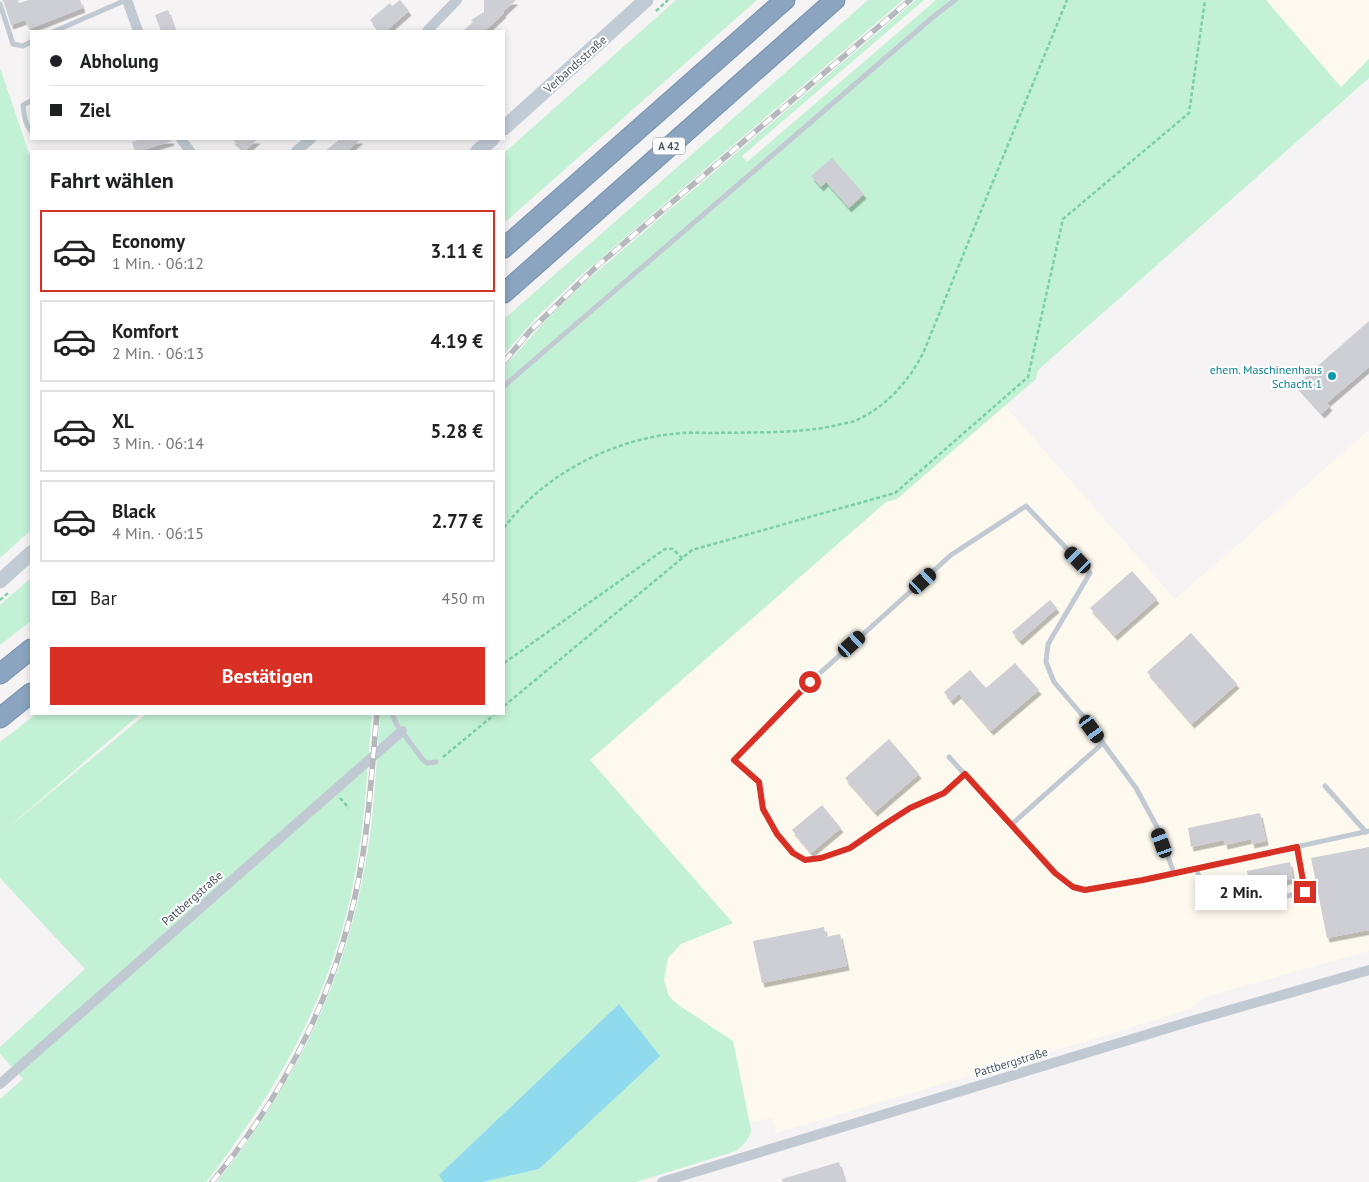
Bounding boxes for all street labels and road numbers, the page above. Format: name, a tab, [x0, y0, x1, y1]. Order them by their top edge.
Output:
street label: Verbandsstraße	[540, 32, 609, 97]
road number: A 42	[653, 138, 685, 154]
street label: Pattbergstraße	[158, 867, 226, 929]
street label: Pattbergstraße	[973, 1044, 1049, 1080]

